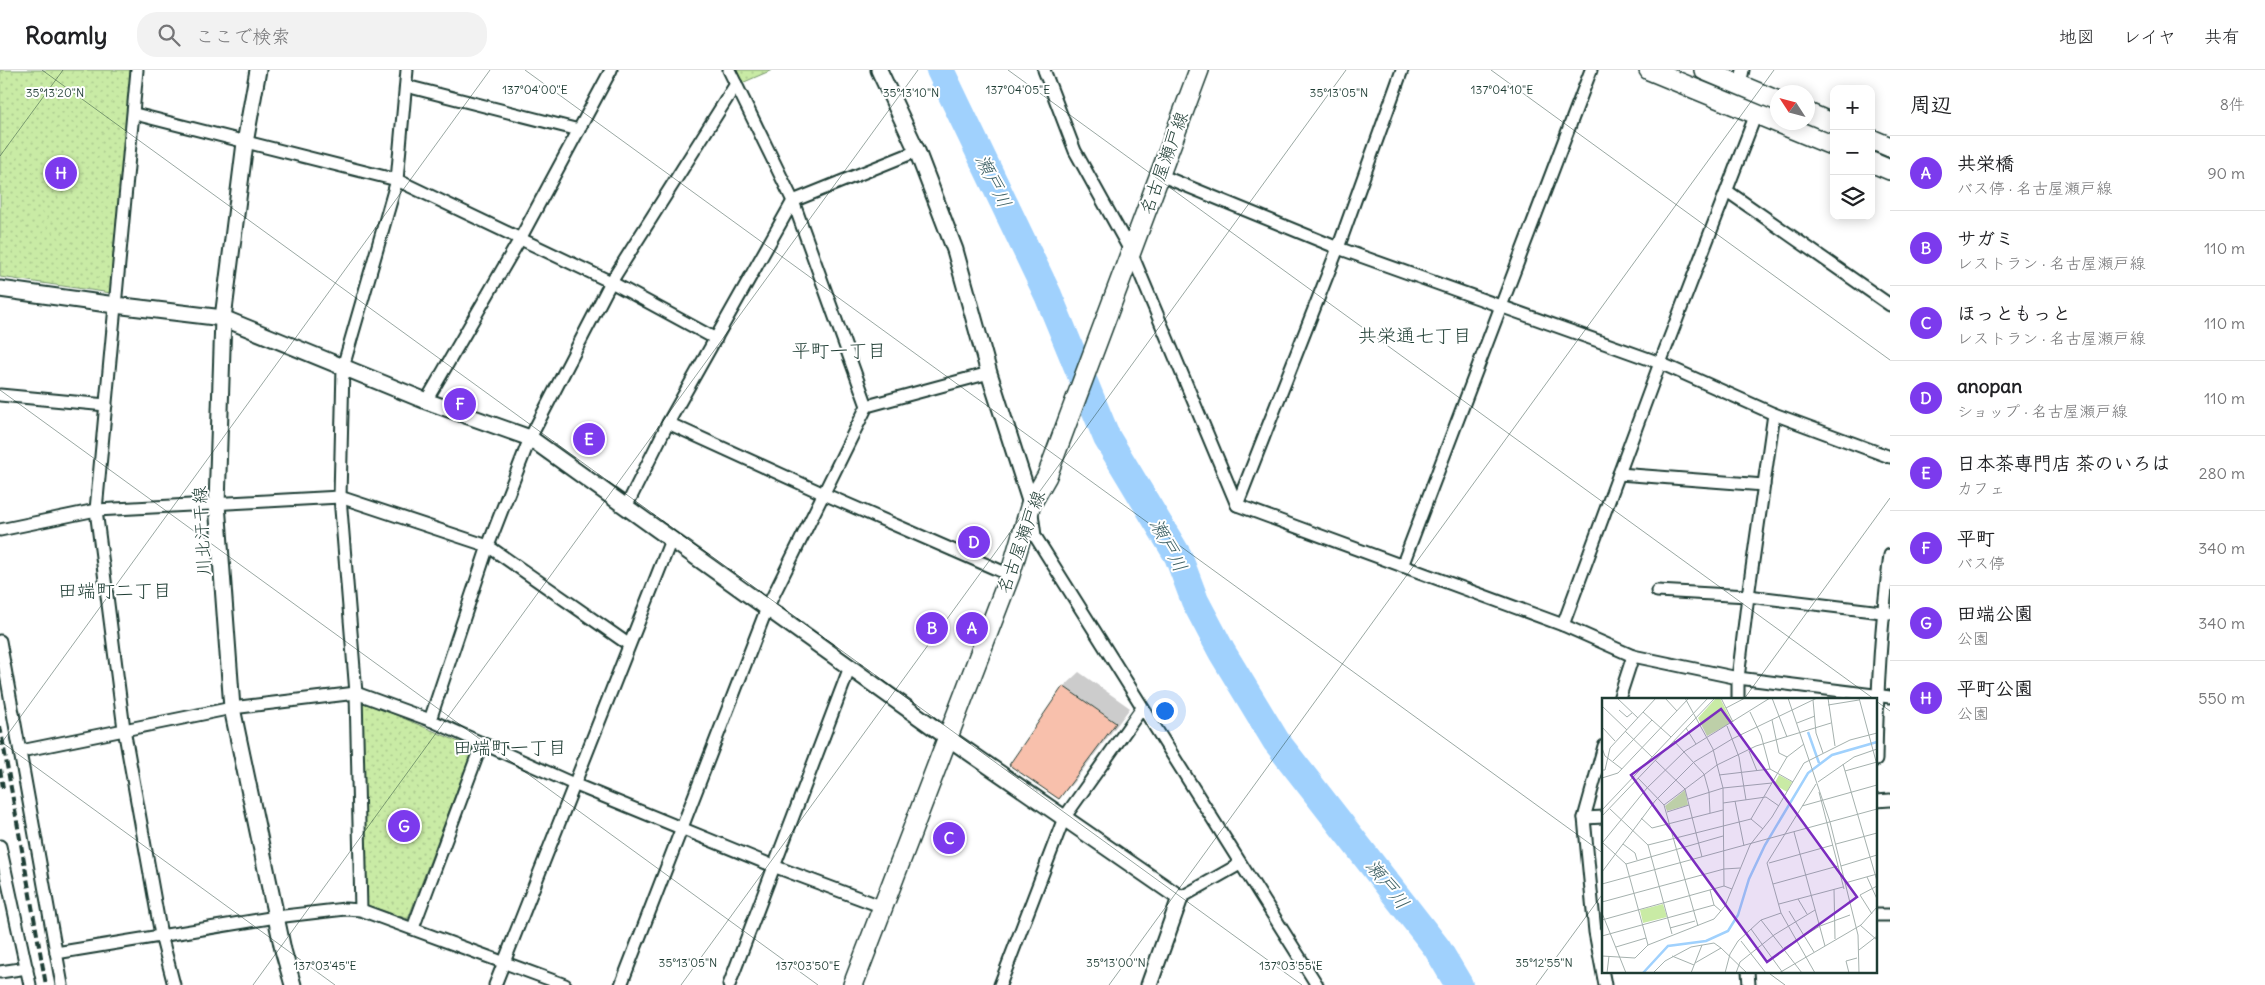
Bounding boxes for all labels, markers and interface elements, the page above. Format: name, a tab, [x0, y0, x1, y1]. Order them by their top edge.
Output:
search box	[137, 12, 487, 57]
text: Roamly	[25, 20, 107, 50]
icon: search	[155, 21, 183, 49]
text: ここで検索	[195, 24, 290, 48]
text: 地図	[2059, 25, 2095, 48]
text: レイヤ	[2123, 25, 2176, 48]
text: 共有	[2204, 25, 2240, 48]
text: 137°04'00"E	[502, 82, 568, 97]
text: 137°04'05"E	[986, 82, 1050, 97]
text: 137°04'10"E	[1471, 82, 1533, 97]
text: 35°13'20"N	[26, 85, 84, 100]
text: 35°13'10"N	[883, 85, 939, 100]
text: 35°13'05"N	[1310, 85, 1368, 100]
north arrow	[1770, 85, 1815, 130]
map controls	[1830, 85, 1875, 220]
button: +	[1830, 85, 1875, 130]
text: 周辺	[1910, 91, 1952, 118]
text: 8件	[2220, 94, 2245, 114]
street label: 名古屋瀬戸線	[1134, 108, 1193, 218]
button: −	[1830, 130, 1875, 175]
water label: 瀬戸川	[971, 150, 1017, 212]
text: 共栄橋	[1957, 151, 2014, 175]
pin: H	[45, 154, 77, 192]
text: A	[1921, 163, 1931, 183]
text: 90 m	[2207, 163, 2245, 183]
button: layers	[1830, 175, 1875, 220]
text: バス停 · 名古屋瀬戸線	[1957, 178, 2112, 198]
text: サガミ	[1957, 226, 2014, 250]
text: B	[1921, 238, 1931, 258]
text: 110 m	[2204, 238, 2245, 258]
text: レストラン · 名古屋瀬戸線	[1957, 253, 2145, 273]
text: ほっともっと	[1957, 301, 2071, 325]
text: C	[1921, 313, 1931, 333]
text: 110 m	[2204, 313, 2245, 333]
district label: 共栄通七丁目	[1358, 323, 1472, 347]
text: レストラン · 名古屋瀬戸線	[1957, 328, 2145, 348]
district label: 平町一丁目	[791, 338, 887, 362]
text: anopan	[1957, 374, 2022, 398]
pin: F	[444, 385, 476, 423]
text: D	[1920, 388, 1932, 408]
text: 110 m	[2204, 388, 2245, 408]
text: ショップ · 名古屋瀬戸線	[1957, 401, 2128, 421]
pin: E	[573, 420, 605, 458]
text: 日本茶専門店 茶のいろは	[1957, 451, 2171, 475]
text: E	[1921, 463, 1931, 483]
text: 280 m	[2199, 463, 2245, 483]
text: カフェ	[1957, 478, 2005, 498]
street label: 川北汗干線	[188, 485, 215, 577]
street label: 名古屋瀬戸線	[991, 487, 1050, 597]
water label: 瀬戸川	[1145, 514, 1193, 576]
pin: D	[958, 523, 990, 561]
text: 平町	[1957, 526, 1995, 550]
text: F	[1921, 538, 1931, 558]
text: 340 m	[2198, 538, 2245, 558]
text: バス停	[1957, 553, 2005, 573]
district label: 田端町二丁目	[58, 578, 172, 602]
text: 田端公園	[1957, 601, 2033, 625]
pin: B	[916, 609, 948, 647]
pin: A	[956, 609, 988, 647]
text: G	[1920, 613, 1932, 633]
text: 340 m	[2198, 613, 2245, 633]
text: 公園	[1957, 628, 1989, 648]
text: 平町公園	[1957, 676, 2033, 700]
text: H	[1920, 688, 1932, 708]
text: 550 m	[2198, 688, 2245, 708]
your location	[1152, 698, 1178, 724]
inset map	[1602, 698, 1878, 972]
text: 公園	[1957, 703, 1989, 723]
district label: 田端町一丁目	[453, 735, 567, 759]
pin: G	[388, 807, 420, 845]
pin: C	[933, 819, 965, 857]
water label: 瀬戸川	[1361, 854, 1415, 914]
text: 35°13'05"N	[659, 955, 717, 970]
text: 35°13'00"N	[1086, 955, 1146, 970]
text: 35°12'55"N	[1515, 955, 1573, 970]
text: 137°03'45"E	[293, 958, 357, 973]
text: 137°03'50"E	[776, 958, 840, 973]
text: 137°03'55"E	[1259, 958, 1323, 973]

